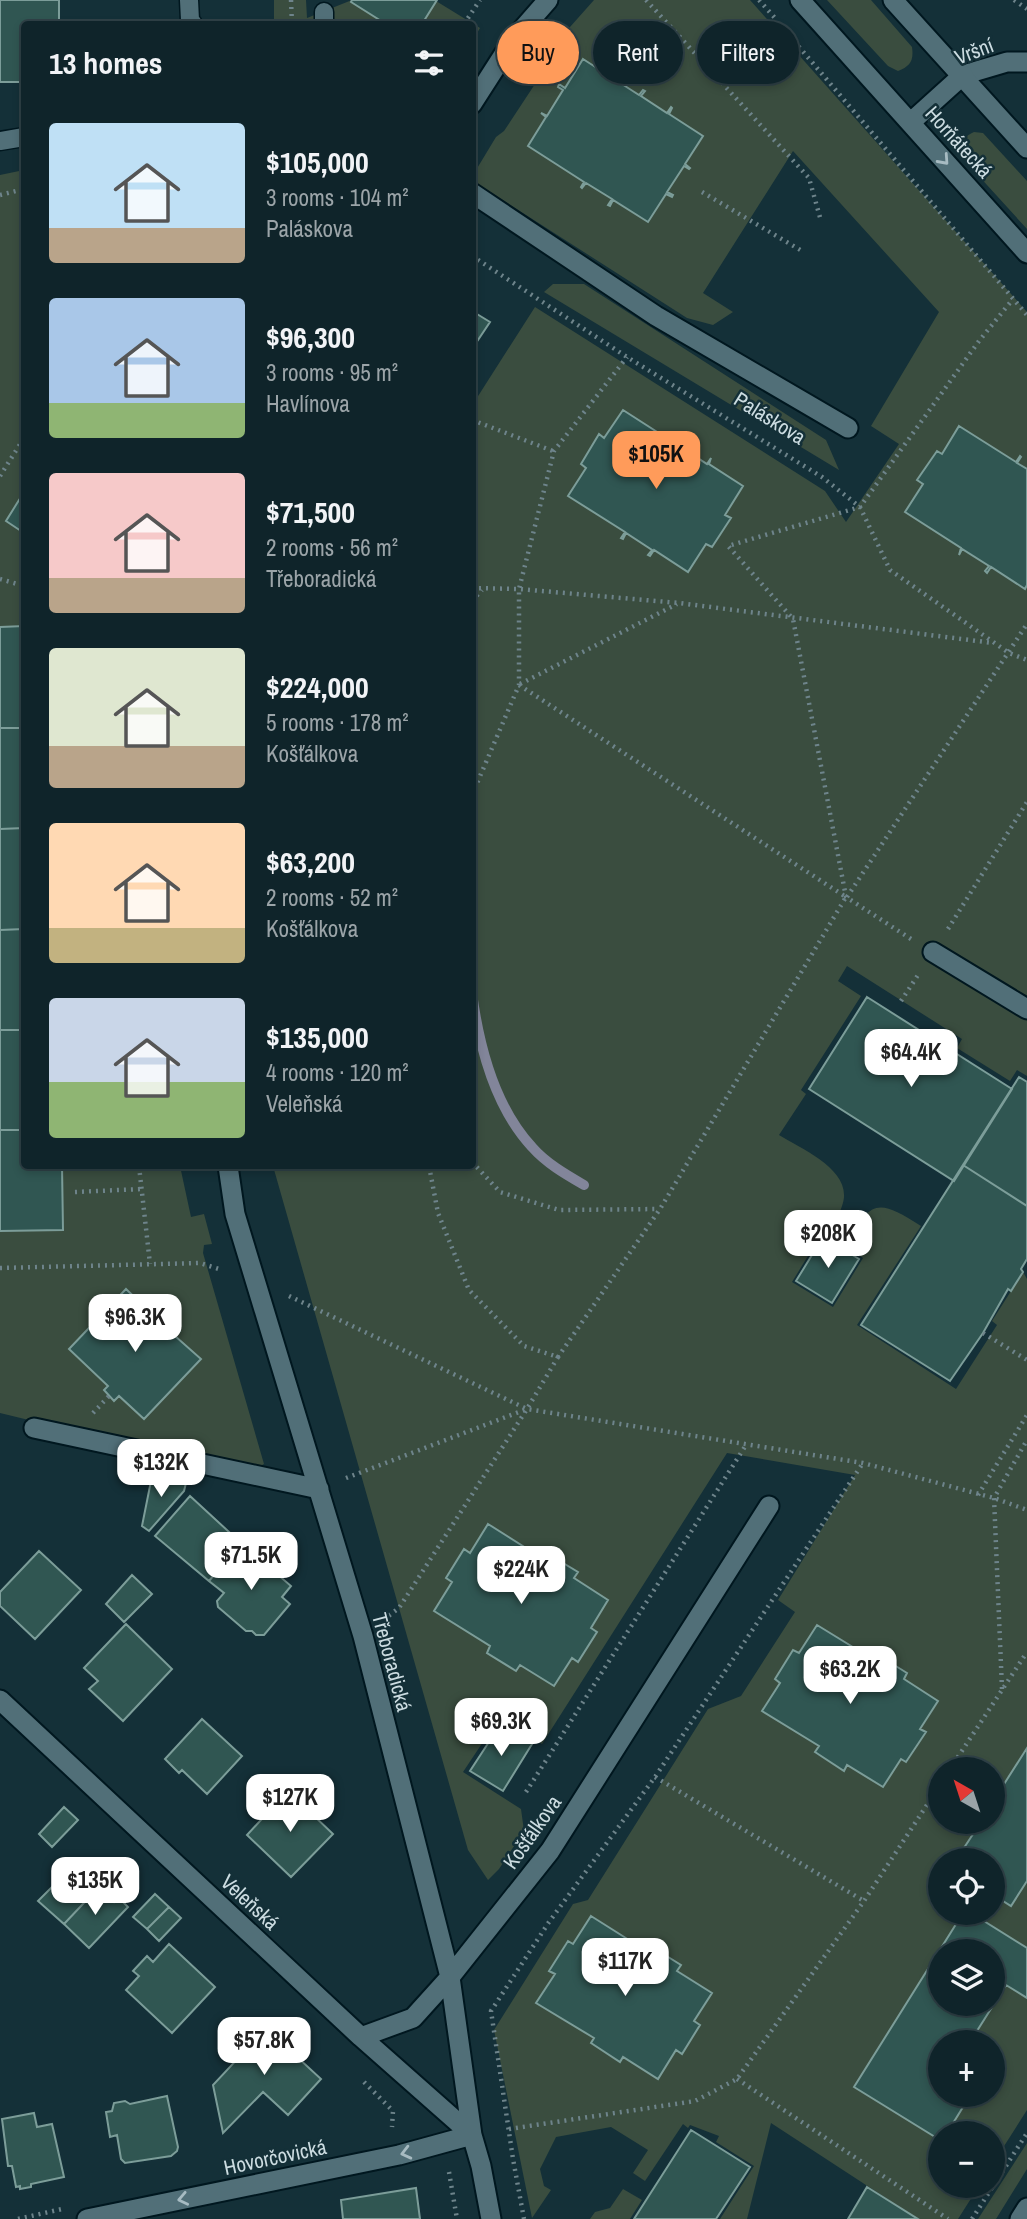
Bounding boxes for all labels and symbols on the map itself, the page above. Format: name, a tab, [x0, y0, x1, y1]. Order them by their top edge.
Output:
street label: Vršní	[950, 30, 998, 72]
street label: Horňátecká	[919, 100, 1000, 185]
one-way arrow	[936, 152, 948, 165]
street label: Paláskova	[729, 385, 812, 452]
pin: $105K	[607, 432, 705, 491]
pin: $64.4K	[854, 1030, 968, 1089]
pin: $208K	[779, 1210, 877, 1270]
pin: $96.3K	[78, 1294, 192, 1354]
pin: $132K	[112, 1440, 210, 1499]
pin: $71.5K	[194, 1532, 308, 1592]
pin: $224K	[472, 1546, 570, 1606]
street label: Třeboradická	[365, 1610, 419, 1715]
pin: $63.2K	[793, 1646, 907, 1706]
pin: $69.3K	[444, 1698, 558, 1758]
north arrow	[928, 1757, 1004, 1834]
pin: $127K	[241, 1774, 339, 1834]
street label: Košťálkova	[496, 1789, 568, 1875]
pin: $135K	[46, 1857, 144, 1917]
street label: Veleňská	[215, 1868, 286, 1937]
pin: $117K	[576, 1938, 674, 1998]
pin: $57.8K	[207, 2018, 321, 2077]
street label: Hovorčovická	[221, 2132, 329, 2182]
one-way arrow	[400, 2145, 412, 2159]
one-way arrow	[177, 2191, 189, 2206]

